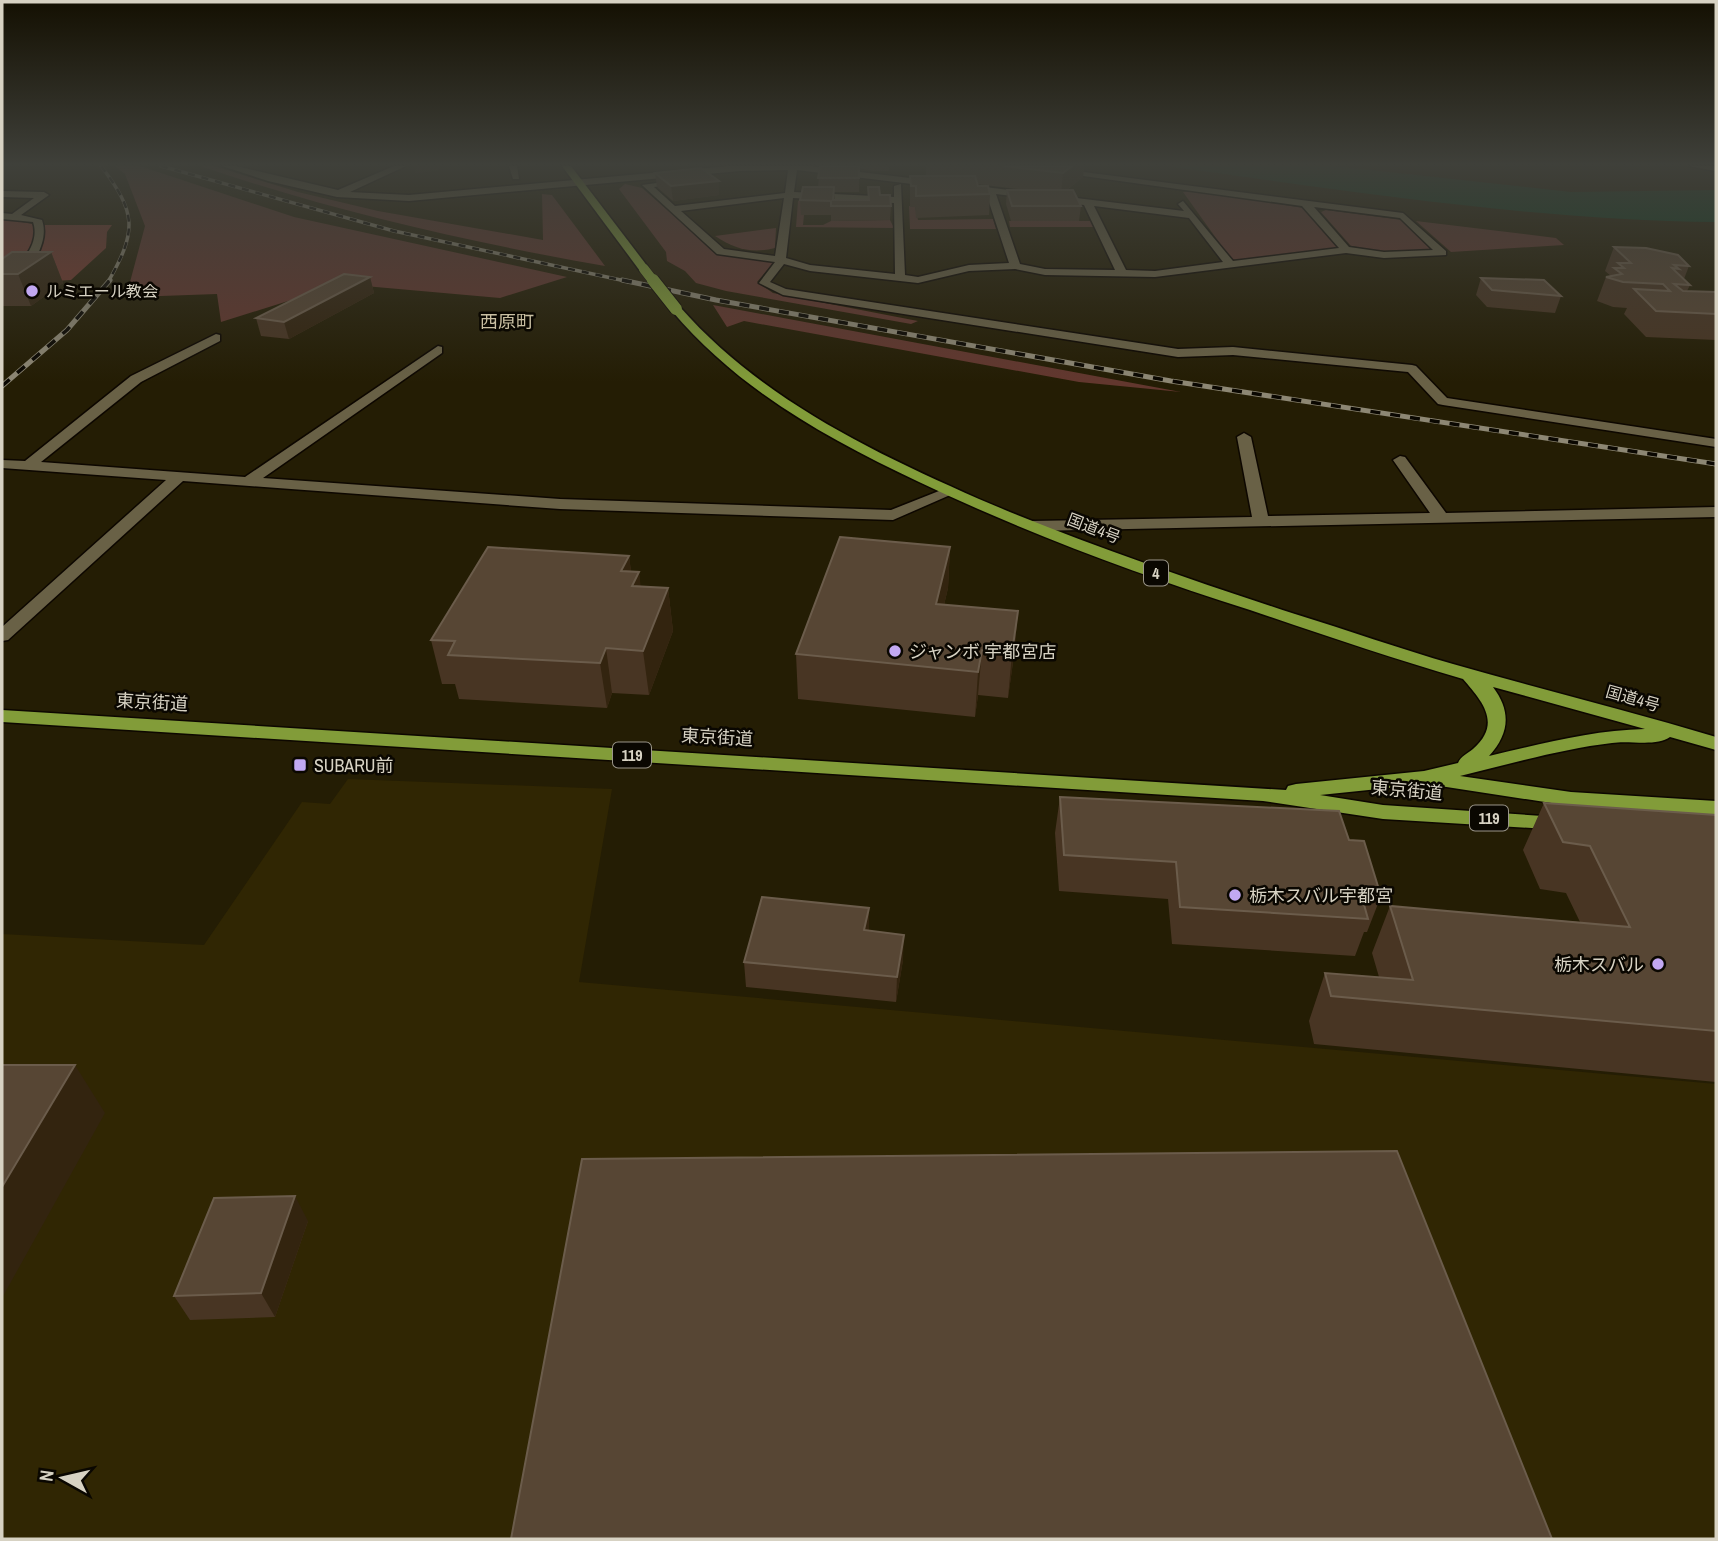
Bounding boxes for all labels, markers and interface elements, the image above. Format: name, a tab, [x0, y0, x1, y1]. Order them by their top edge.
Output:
place label: ルミエール教会	[46, 280, 158, 302]
marker: ルミエール教会	[24, 283, 40, 299]
district label: 西原町	[480, 309, 534, 334]
street label: 国道4号	[1064, 508, 1124, 548]
road number: 4	[1144, 560, 1168, 586]
place label: ジャンボ 宇都宮店	[909, 639, 1056, 664]
marker: ジャンボ 宇都宮店	[887, 643, 903, 659]
street label: 国道4号	[1603, 680, 1663, 716]
street label: 東京街道	[115, 688, 189, 716]
street label: 東京街道	[680, 723, 754, 751]
road number: 119	[613, 742, 651, 768]
place label: SUBARU前	[314, 753, 394, 778]
marker: SUBARU前	[292, 757, 308, 773]
street label: 東京街道	[1370, 774, 1444, 806]
road number: 119	[1470, 806, 1508, 831]
place label: 栃木スバル宇都宮	[1249, 883, 1393, 908]
marker: 栃木スバル宇都宮	[1227, 887, 1243, 903]
place label: 栃木スバル	[1554, 952, 1644, 977]
marker: 栃木スバル	[1650, 956, 1666, 972]
north arrow	[28, 1443, 98, 1513]
text: N	[33, 1468, 60, 1483]

